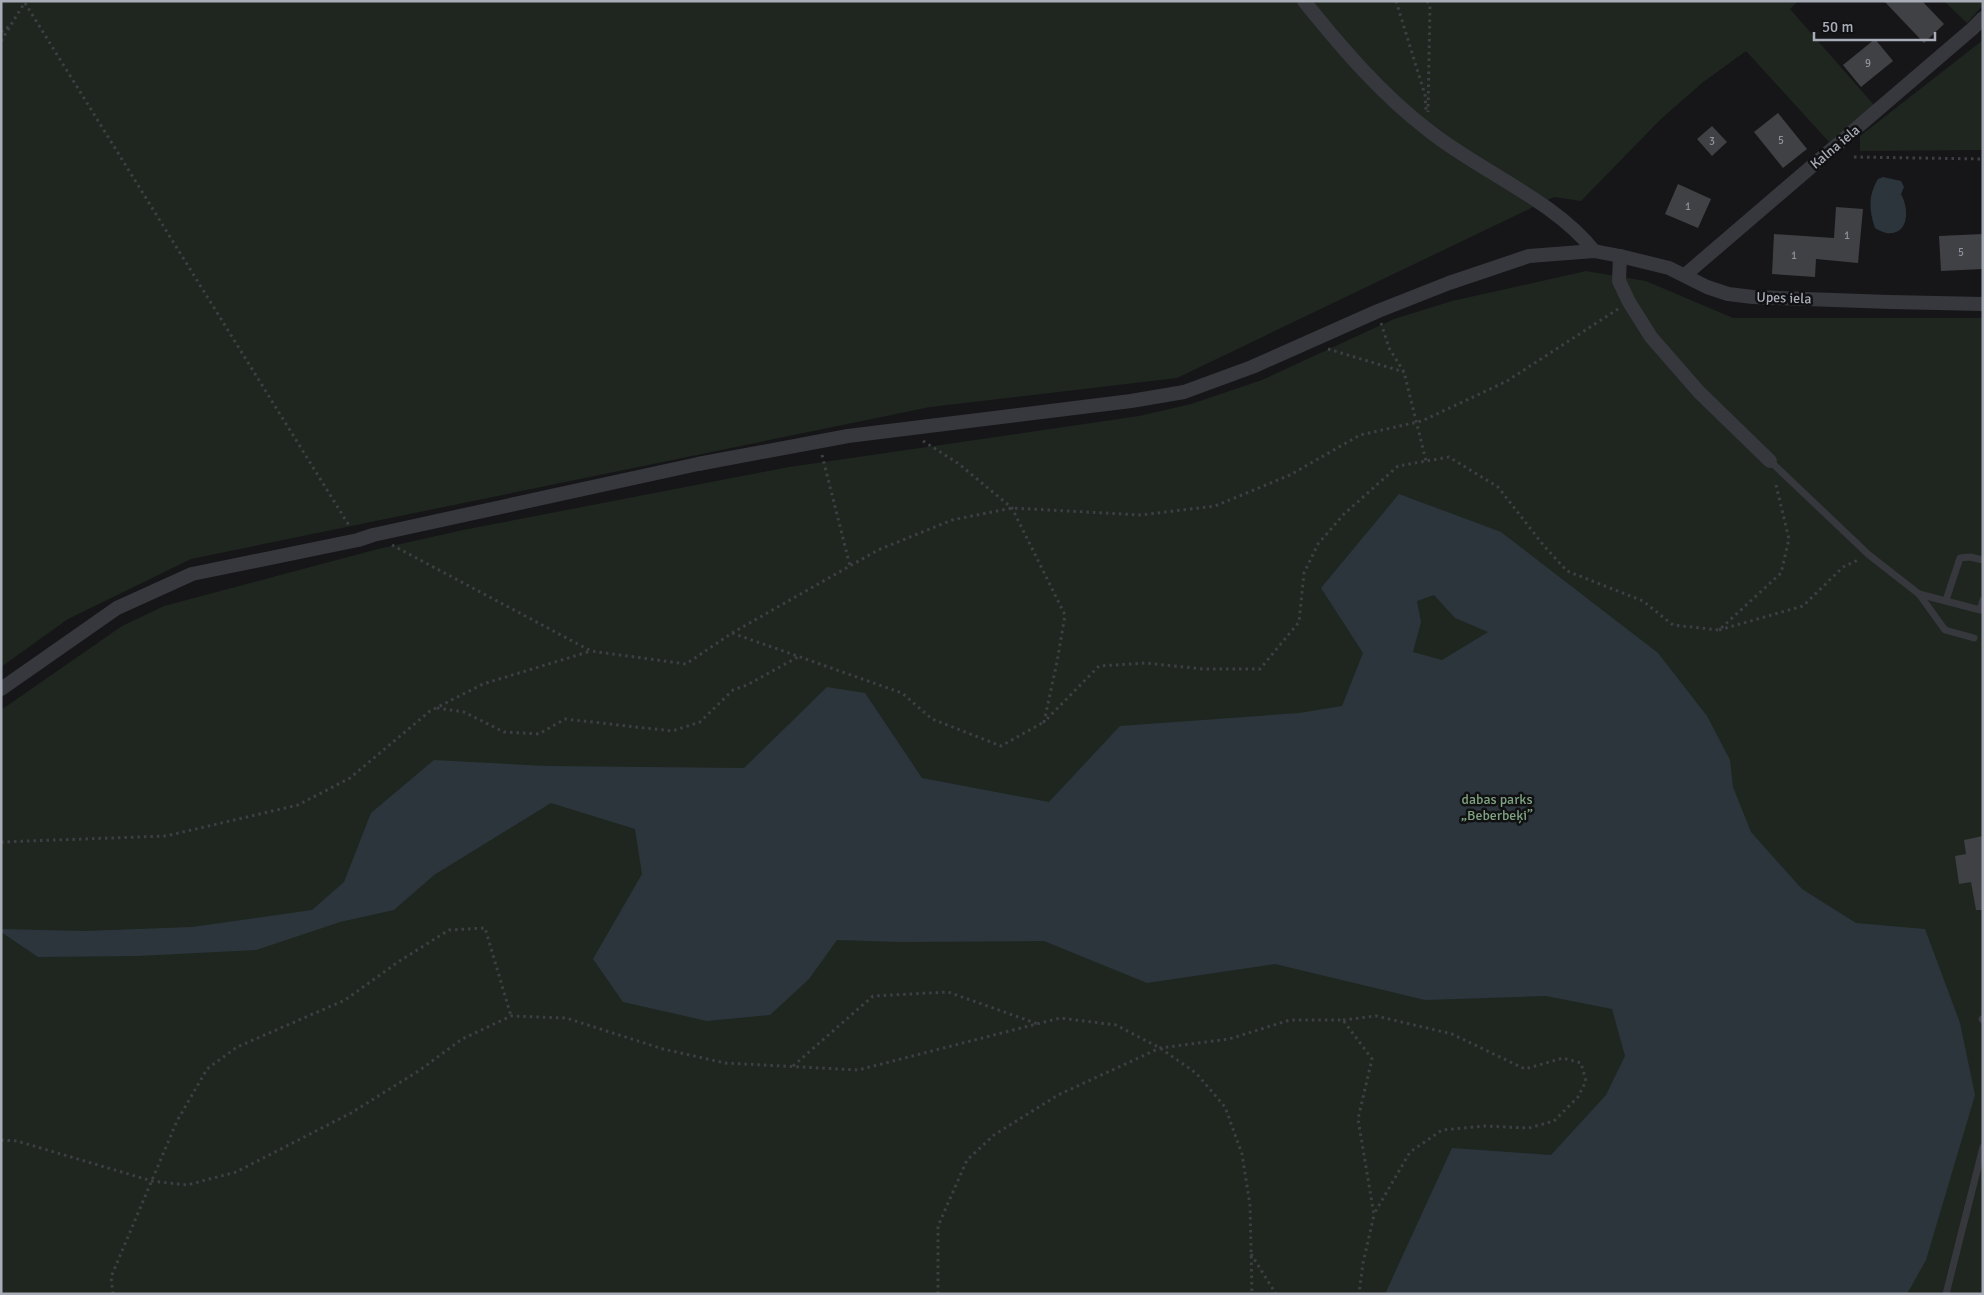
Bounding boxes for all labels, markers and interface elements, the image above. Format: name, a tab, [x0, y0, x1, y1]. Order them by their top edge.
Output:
scale bar	[1814, 10, 1935, 42]
text: 50 m	[1822, 18, 1853, 36]
house number: 9	[1865, 57, 1871, 70]
street label: Kalna iela	[1807, 121, 1863, 173]
house number: 5	[1778, 134, 1784, 147]
house number: 3	[1709, 135, 1715, 148]
house number: 1	[1685, 200, 1691, 213]
house number: 1	[1844, 229, 1850, 242]
house number: 5	[1958, 246, 1964, 259]
house number: 1	[1791, 249, 1797, 262]
street label: Upes iela	[1756, 289, 1812, 307]
park label: dabas parks „Beberbeķi”	[1461, 791, 1533, 824]

